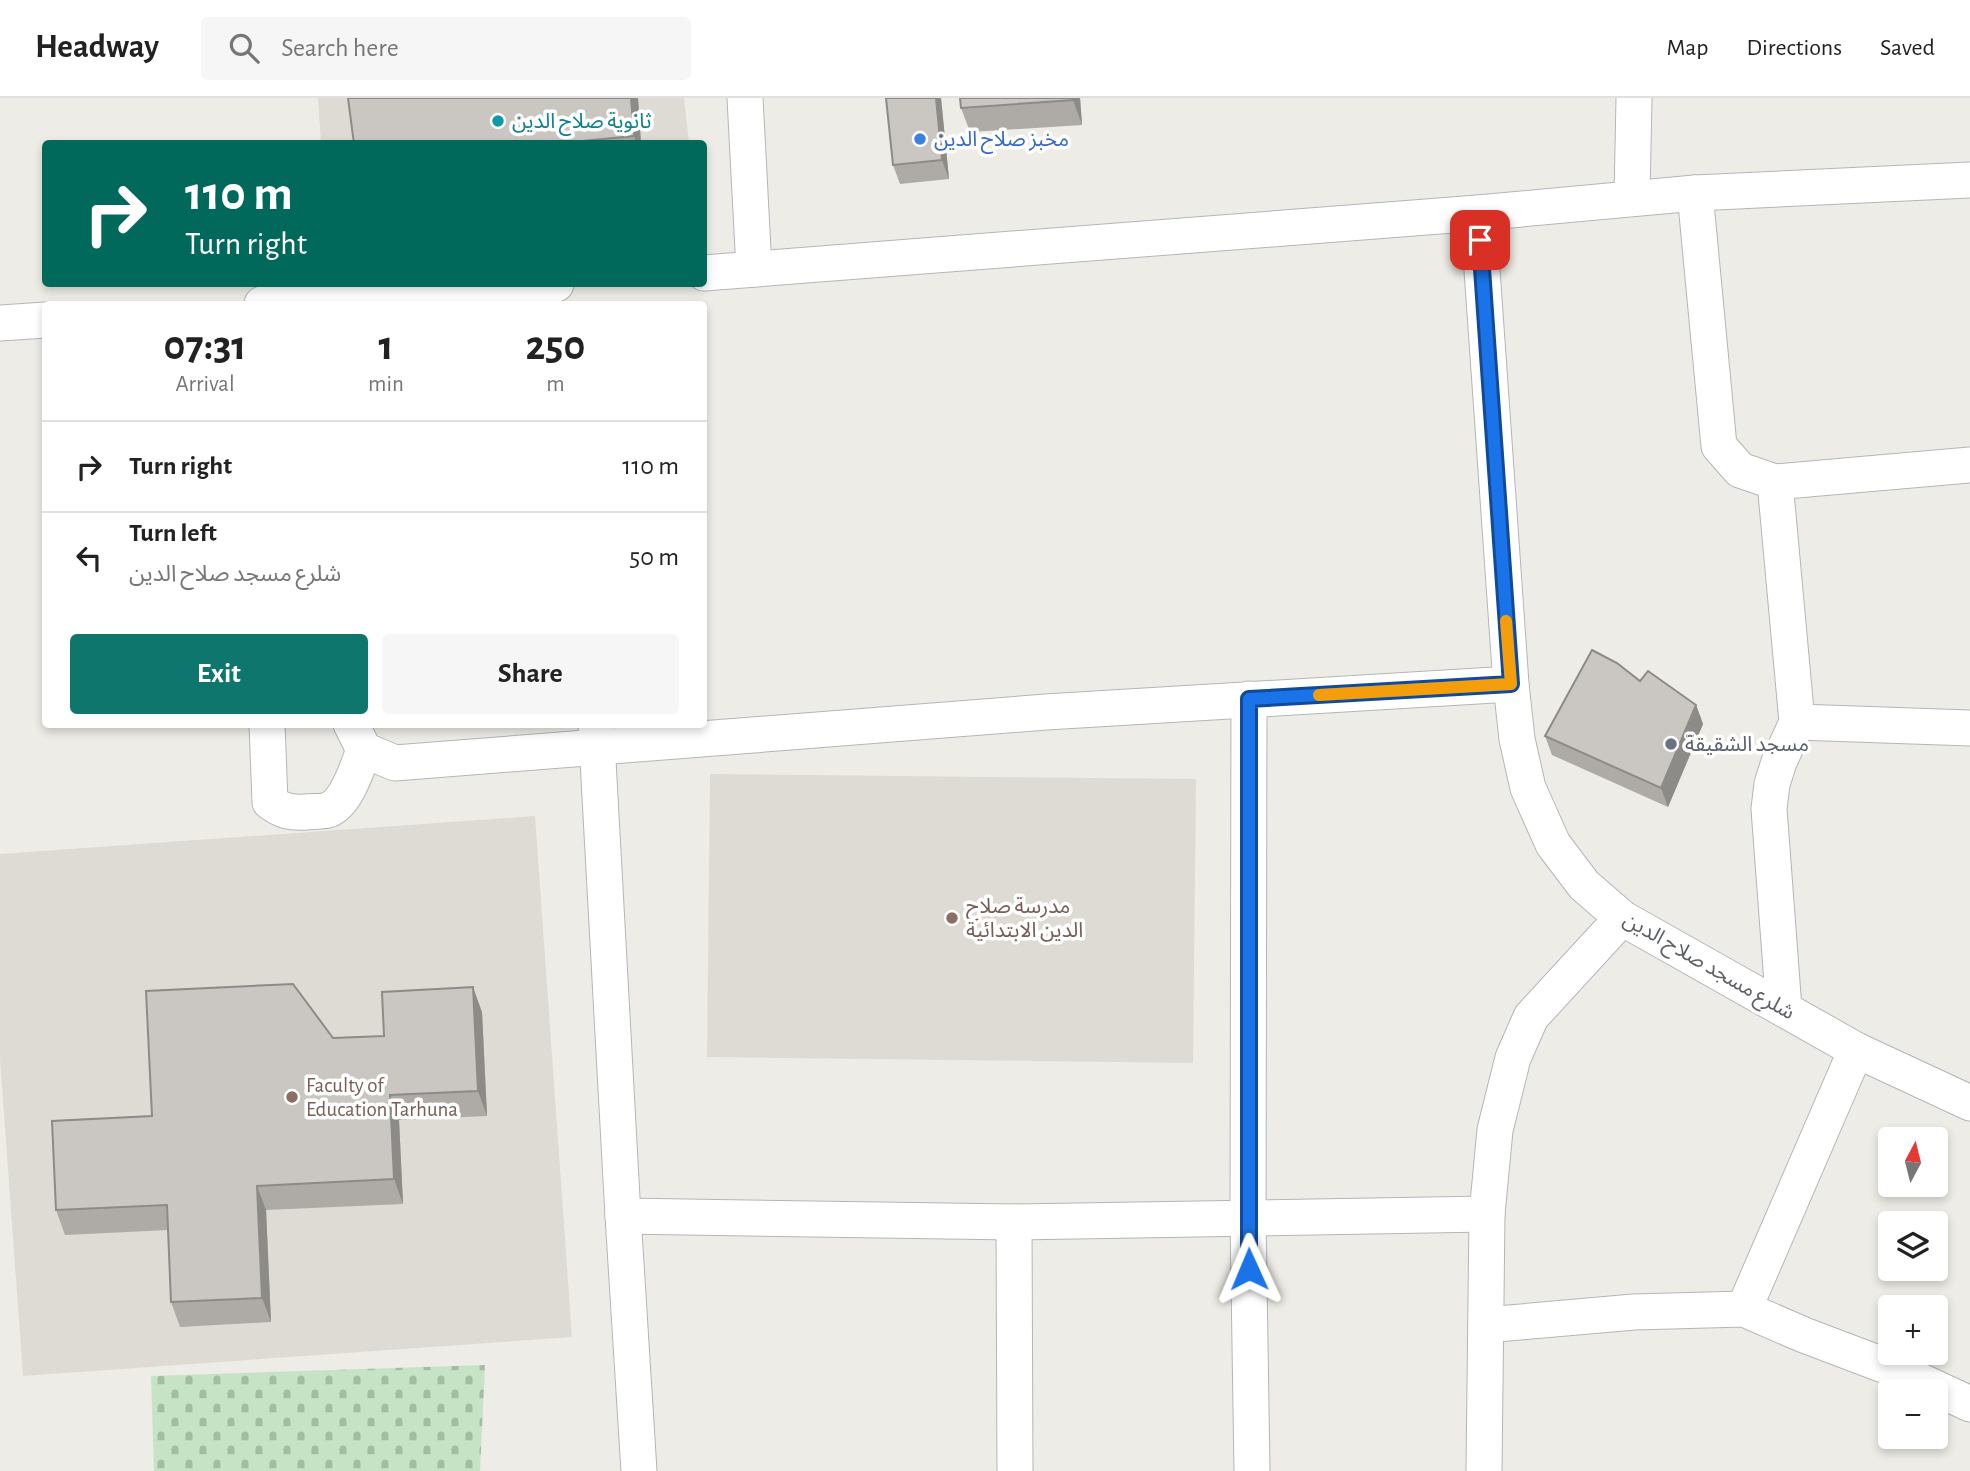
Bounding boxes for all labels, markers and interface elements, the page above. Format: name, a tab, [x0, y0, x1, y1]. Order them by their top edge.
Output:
search box	[201, 17, 691, 80]
icon: search	[225, 29, 263, 67]
text: Headway	[35, 31, 159, 64]
text: Search here	[281, 35, 399, 61]
text: Map	[1666, 36, 1708, 60]
text: Directions	[1746, 36, 1842, 60]
text: Saved	[1880, 36, 1935, 60]
place label: ثانوية صلاح الدين	[512, 111, 652, 136]
marker: ثانوية صلاح الدين	[490, 113, 506, 129]
place label: مخبز صلاح الدين	[934, 129, 1069, 154]
marker: مخبز صلاح الدين	[912, 131, 928, 147]
icon: right	[70, 168, 161, 259]
text: 110 m	[185, 170, 293, 219]
pin	[1450, 210, 1510, 270]
icon: arrive	[1461, 221, 1499, 259]
text: Turn right	[185, 228, 307, 260]
text: 07:31	[164, 325, 246, 367]
text: 1	[378, 325, 394, 367]
text: 250	[526, 325, 585, 367]
text: Arrival	[175, 373, 235, 396]
text: min	[368, 373, 404, 396]
text: m	[546, 373, 565, 396]
icon: right	[70, 448, 108, 486]
text: Turn right	[129, 453, 232, 479]
text: 110 m	[622, 453, 679, 479]
text: Turn left	[129, 520, 217, 546]
icon: left	[70, 539, 108, 577]
text: 50 m	[629, 544, 679, 570]
text: شلرع مسجد صلاح الدين	[129, 563, 341, 586]
button: Exit	[70, 634, 368, 714]
button: Share	[382, 634, 679, 714]
place label: مسجد الشقيقة	[1685, 734, 1809, 755]
marker: مسجد الشقيقة	[1663, 736, 1679, 752]
place label: مدرسة صلاح الدين الابتدائية	[966, 896, 1083, 942]
street label: شلرع مسجد صلاح الدين	[1618, 908, 1798, 1027]
marker: مدرسة صلاح الدين الابتدائية	[944, 910, 960, 926]
place label: Faculty of Education Tarhuna	[306, 1075, 458, 1120]
marker: Faculty of Education Tarhuna	[284, 1089, 300, 1105]
north arrow	[1878, 1127, 1948, 1197]
map controls	[1878, 1127, 1948, 1449]
button: layers	[1878, 1211, 1948, 1281]
position arrow	[1212, 1232, 1286, 1306]
button: +	[1878, 1295, 1948, 1365]
button: −	[1878, 1379, 1948, 1449]

